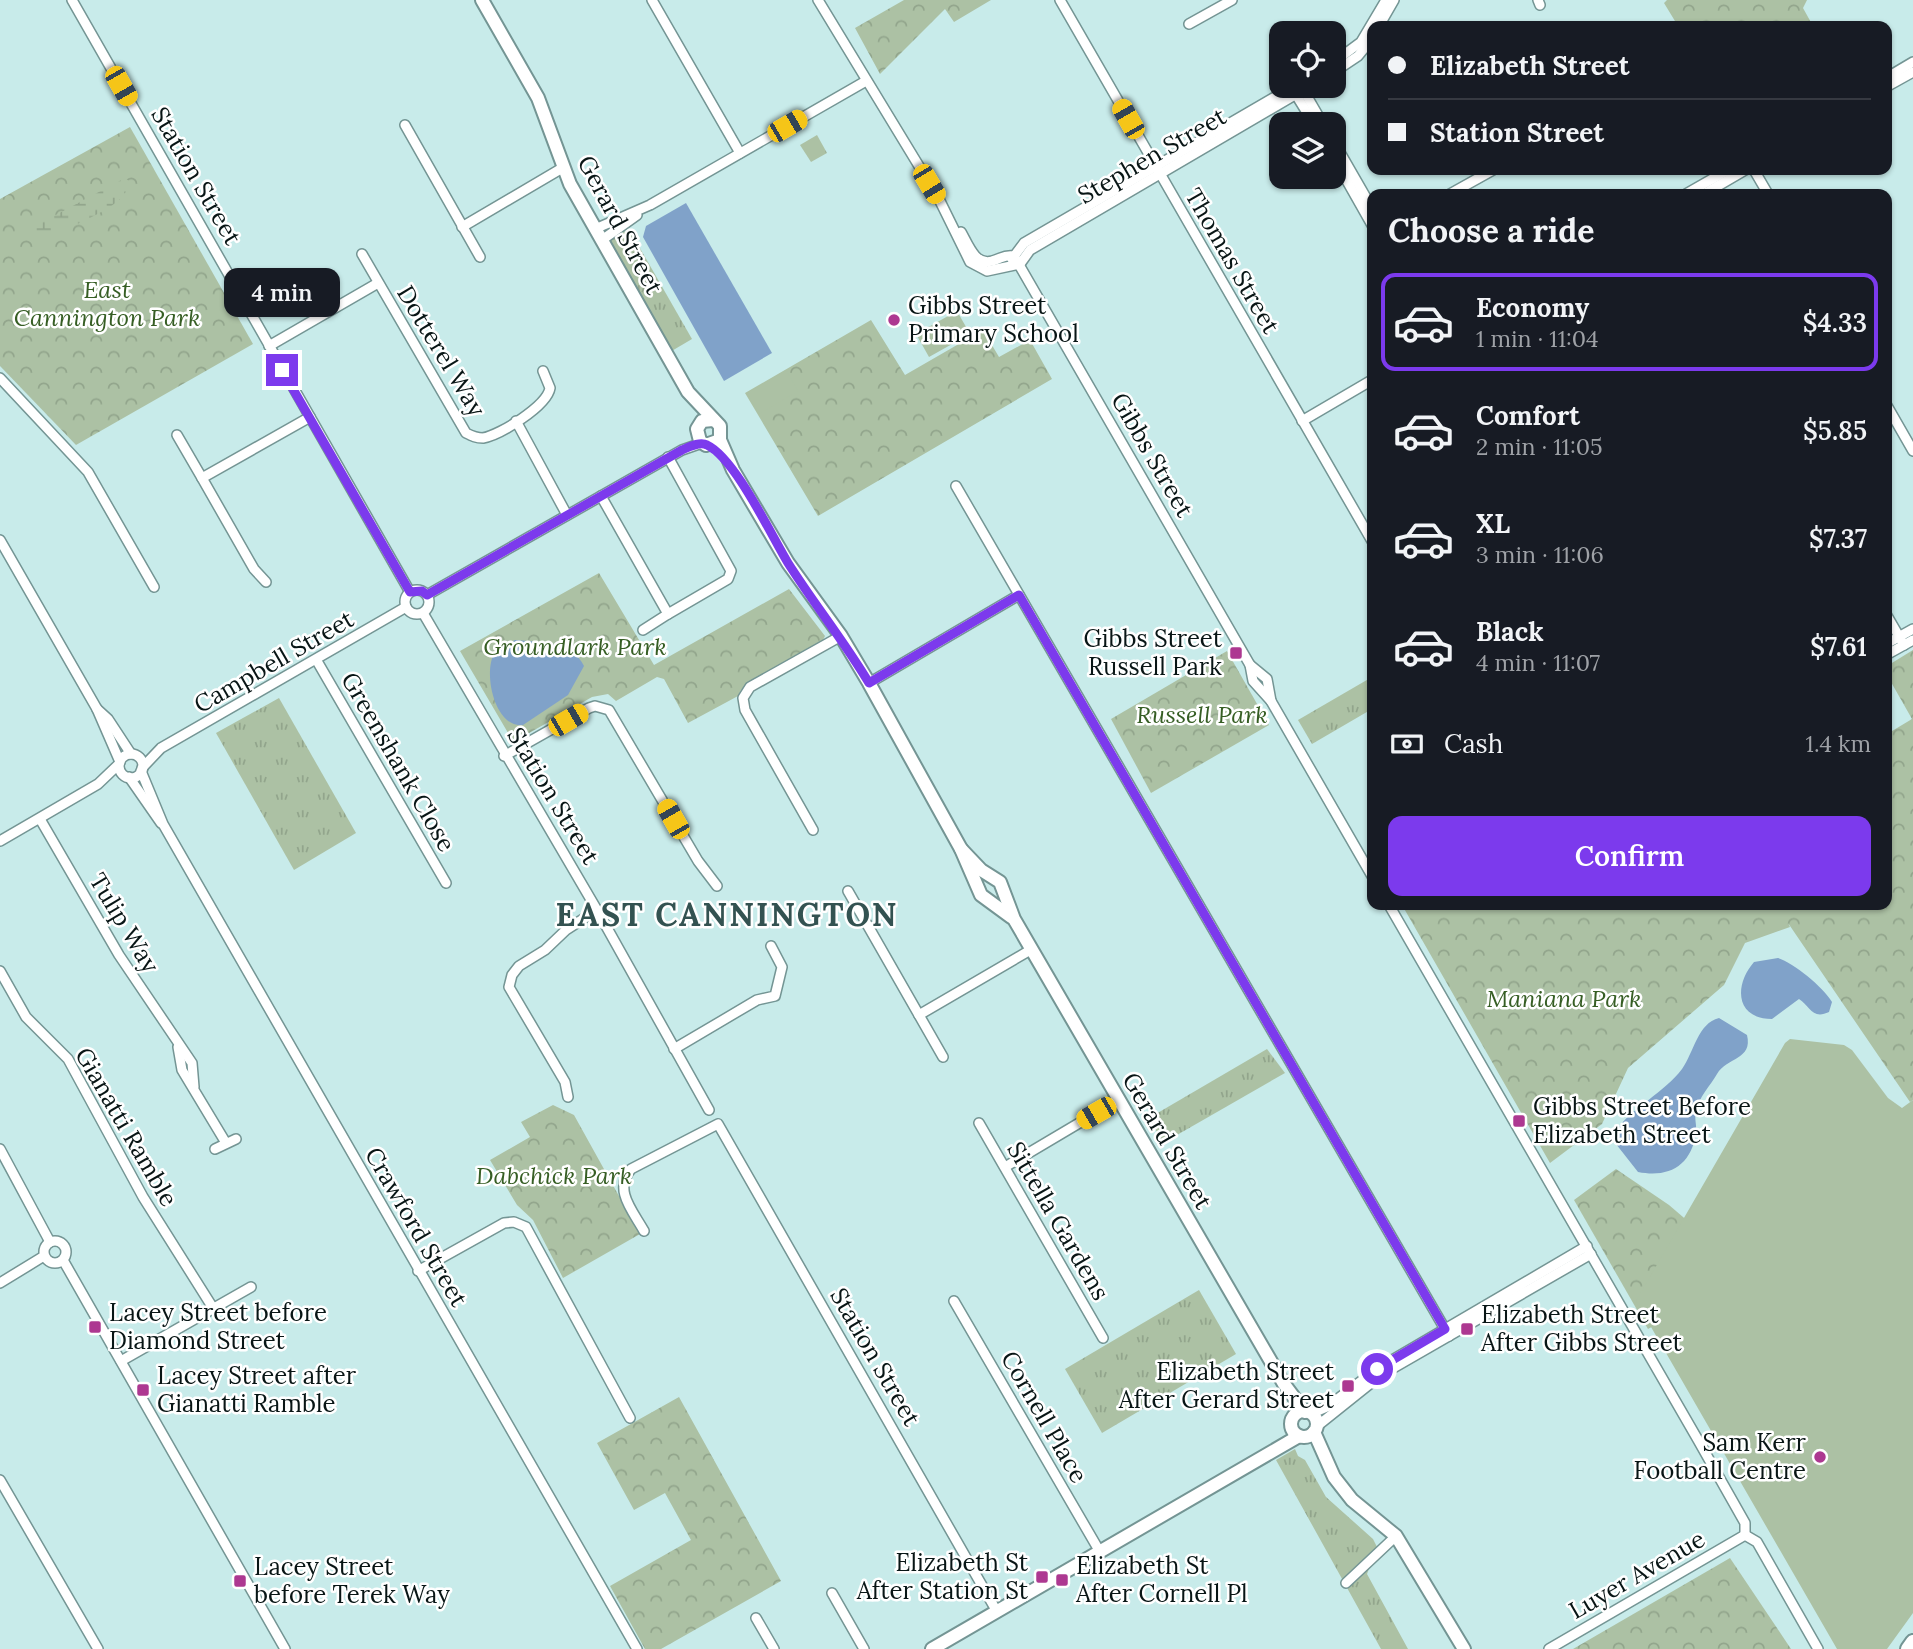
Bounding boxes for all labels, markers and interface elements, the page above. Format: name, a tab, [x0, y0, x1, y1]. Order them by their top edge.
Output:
map controls	[1269, 21, 1346, 189]
button: locate	[1269, 21, 1346, 98]
text: Elizabeth Street	[1430, 49, 1630, 82]
car	[102, 63, 141, 109]
car	[1109, 96, 1148, 142]
street label: Stephen Street	[1072, 100, 1232, 211]
street label: Station Street	[145, 101, 249, 251]
car	[764, 106, 811, 146]
button: layers	[1269, 112, 1346, 189]
text: Station Street	[1430, 116, 1604, 149]
street label: Gerard Street	[571, 150, 670, 300]
car	[910, 161, 949, 207]
street label: Thomas Street	[1178, 182, 1287, 340]
text: Choose a ride	[1388, 210, 1595, 251]
callout: 4 min	[224, 268, 340, 318]
park label: East Cannington Park	[14, 274, 200, 333]
text: 4 min	[251, 278, 313, 307]
street label: Dotterel Way	[390, 280, 493, 422]
place label: Gibbs Street Primary School	[908, 290, 1079, 349]
icon: car	[1392, 291, 1455, 354]
text: Economy	[1476, 291, 1589, 324]
text: $4.33	[1803, 306, 1867, 339]
marker: Gibbs Street Primary School	[886, 312, 902, 328]
text: 1 min · 11:04	[1476, 324, 1599, 353]
route end	[266, 354, 298, 386]
street label: Gibbs Street	[1104, 387, 1201, 523]
icon: car	[1392, 399, 1455, 462]
text: Comfort	[1476, 399, 1580, 432]
text: $5.85	[1803, 414, 1867, 447]
text: 2 min · 11:05	[1476, 432, 1603, 461]
icon: car	[1392, 507, 1455, 570]
text: XL	[1476, 507, 1510, 540]
text: $7.37	[1809, 522, 1867, 555]
text: 3 min · 11:06	[1476, 540, 1604, 569]
street label: Campbell Street	[188, 603, 360, 720]
icon: car	[1392, 615, 1455, 678]
text: Black	[1476, 615, 1544, 648]
place label: Gibbs Street Russell Park	[1084, 623, 1223, 682]
text: $7.61	[1810, 630, 1867, 663]
park label: Groundlark Park	[483, 631, 667, 662]
marker: Gibbs Street Russell Park	[1228, 645, 1244, 661]
text: 4 min · 11:07	[1476, 648, 1600, 677]
street label: Greenshank Close	[334, 667, 462, 857]
park label: Russell Park	[1136, 699, 1268, 730]
car	[545, 700, 592, 740]
street label: Station Street	[500, 722, 607, 870]
icon: cash	[1388, 725, 1426, 763]
text: Cash	[1444, 727, 1503, 760]
text: 1.4 km	[1806, 729, 1871, 758]
car	[654, 796, 693, 842]
button: Confirm	[1388, 816, 1871, 896]
street label: Tulip Way	[83, 867, 166, 979]
district label: EAST CANNINGTON	[556, 894, 898, 935]
park label: Maniana Park	[1486, 983, 1642, 1014]
street label: Gianatti Ramble	[68, 1042, 184, 1212]
street label: Gerard Street	[1116, 1067, 1219, 1215]
place label: Gibbs Street Before Elizabeth Street	[1533, 1091, 1751, 1150]
car	[1073, 1093, 1120, 1133]
marker: Gibbs Street Before Elizabeth Street	[1511, 1113, 1527, 1129]
street label: Sittella Gardens	[1000, 1136, 1116, 1306]
street label: Crawford Street	[358, 1141, 475, 1313]
park label: Dabchick Park	[476, 1160, 632, 1191]
street label: Station Street	[824, 1282, 928, 1432]
place label: Lacey Street before Diamond Street	[109, 1297, 327, 1356]
place label: Elizabeth Street After Gibbs Street	[1480, 1299, 1683, 1358]
marker: Lacey Street before Diamond Street	[87, 1319, 103, 1335]
marker: Elizabeth Street After Gibbs Street	[1459, 1321, 1475, 1337]
street label: Cornell Place	[994, 1345, 1095, 1488]
route start	[1361, 1353, 1393, 1385]
place label: Elizabeth Street After Gerard Street	[1118, 1356, 1335, 1415]
place label: Lacey Street after Gianatti Ramble	[157, 1360, 357, 1419]
marker: Elizabeth Street After Gerard Street	[1340, 1378, 1356, 1394]
marker: Lacey Street after Gianatti Ramble	[135, 1382, 151, 1398]
place label: Sam Kerr Football Centre	[1633, 1427, 1807, 1486]
marker: Sam Kerr Football Centre	[1812, 1449, 1828, 1465]
street label: Luyer Avenue	[1563, 1523, 1710, 1626]
place label: Elizabeth St After Station St	[856, 1547, 1029, 1606]
place label: Elizabeth St After Cornell Pl	[1075, 1550, 1248, 1609]
place label: Lacey Street before Terek Way	[254, 1551, 450, 1610]
marker: Elizabeth St After Station St	[1034, 1569, 1050, 1585]
marker: Elizabeth St After Cornell Pl	[1054, 1572, 1070, 1588]
marker: Lacey Street before Terek Way	[232, 1573, 248, 1589]

